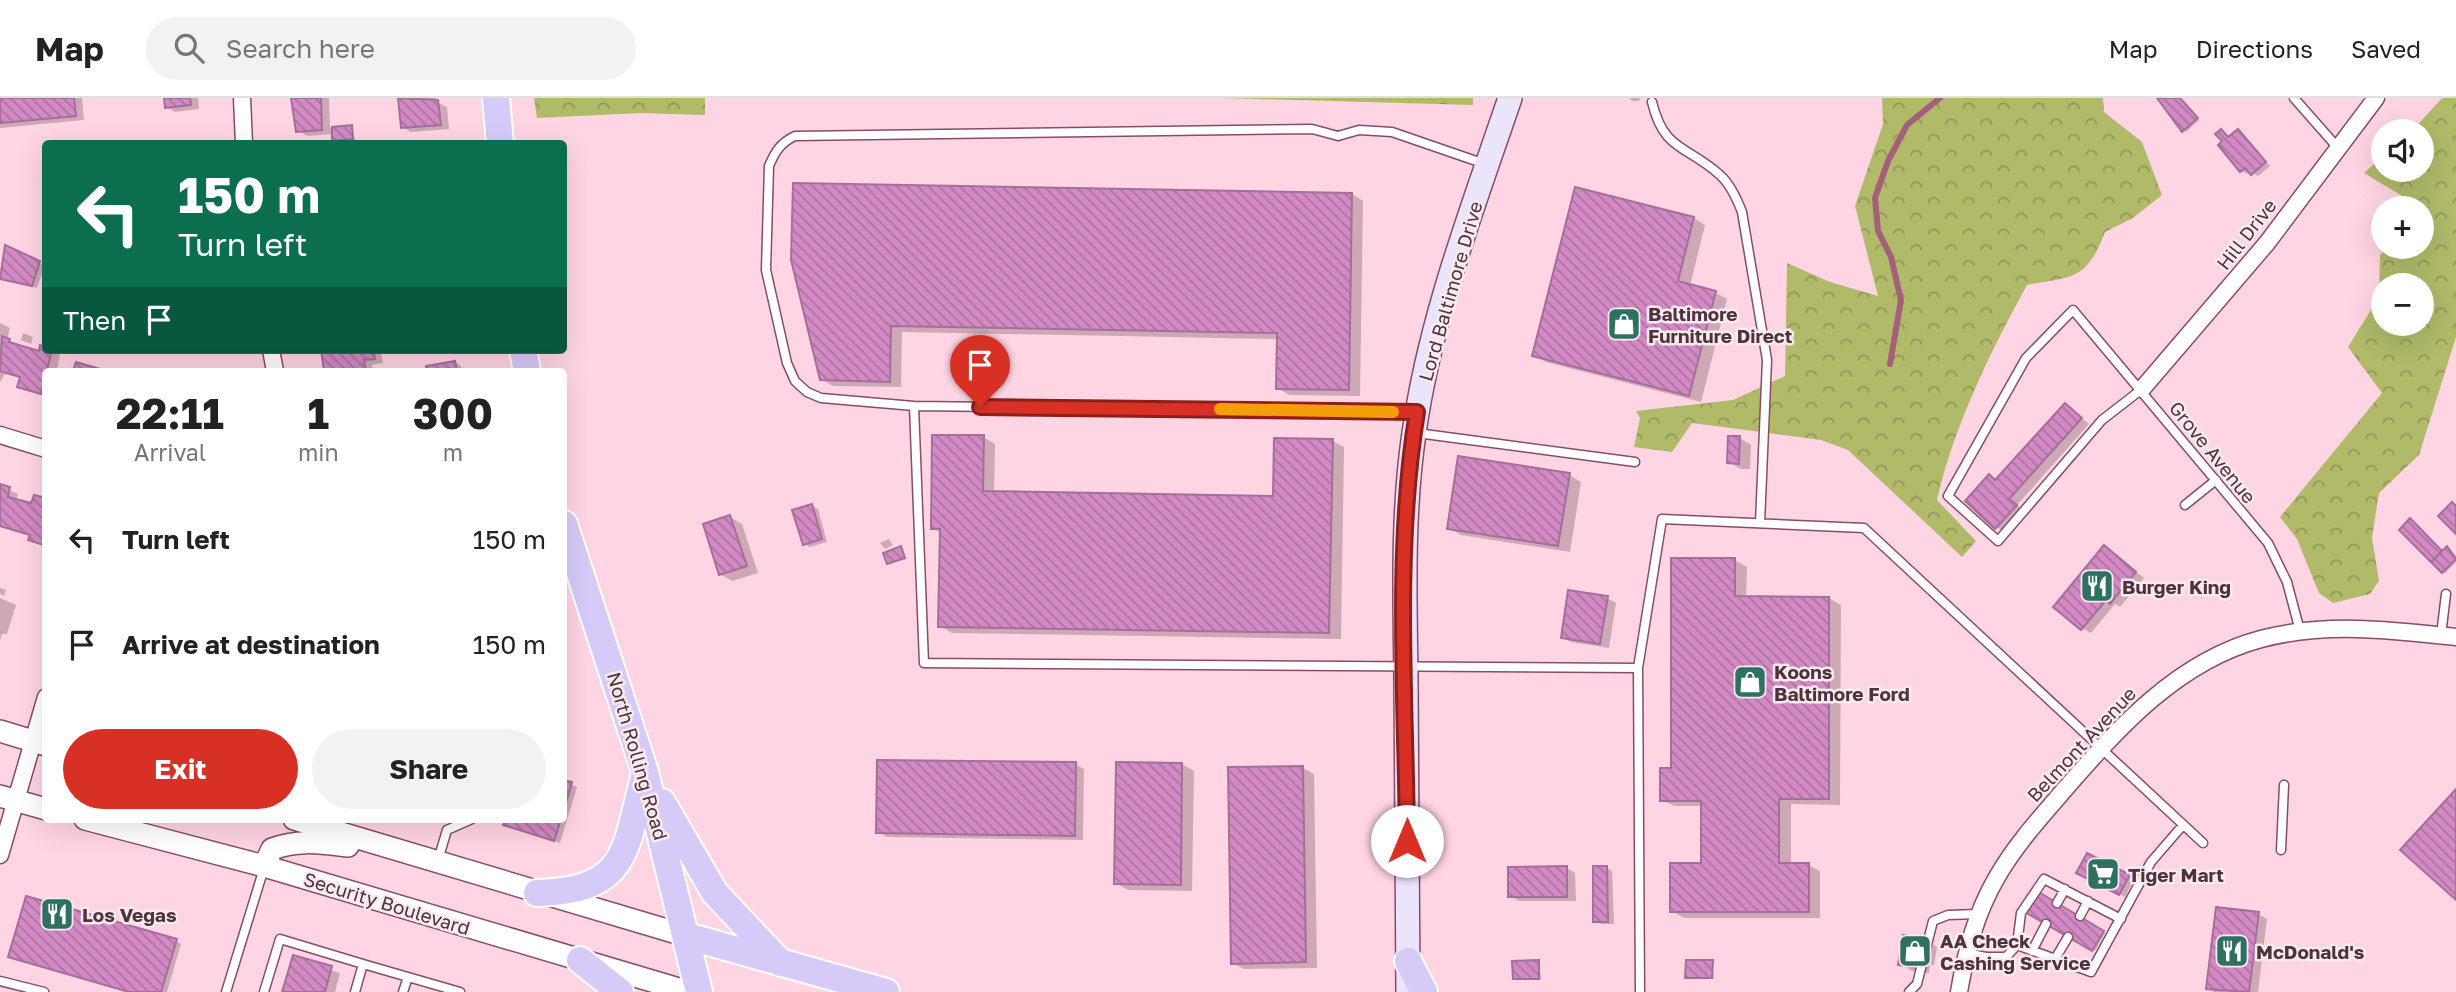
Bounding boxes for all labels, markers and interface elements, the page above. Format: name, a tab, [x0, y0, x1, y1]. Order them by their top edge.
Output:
search box	[146, 17, 636, 80]
text: Map	[35, 29, 104, 68]
icon: search	[170, 29, 208, 67]
text: Search here	[226, 33, 375, 64]
text: Map	[2109, 34, 2158, 63]
text: Directions	[2196, 34, 2313, 63]
text: Saved	[2351, 34, 2421, 63]
map controls	[2371, 119, 2434, 336]
button: sound	[2371, 119, 2434, 182]
text: 150 m	[178, 165, 320, 224]
icon: left	[63, 168, 154, 259]
street label: Hill Drive	[2211, 194, 2281, 274]
button: +	[2371, 196, 2434, 259]
street label: Lord Baltimore Drive	[1413, 199, 1487, 383]
text: Turn left	[178, 225, 307, 263]
button: −	[2371, 273, 2434, 336]
icon: arrive	[140, 301, 178, 339]
place label: Baltimore Furniture Direct	[1648, 302, 1793, 347]
text: Then	[63, 305, 126, 336]
shop icon: Baltimore Furniture Direct	[1605, 305, 1643, 343]
pin	[950, 335, 1010, 407]
icon: arrive	[961, 346, 999, 384]
text: 22:11	[116, 388, 224, 438]
text: 1	[308, 388, 329, 438]
text: 300	[413, 388, 493, 438]
street label: Grove Avenue	[2165, 396, 2261, 508]
text: Arrival	[134, 438, 206, 466]
text: min	[298, 438, 339, 466]
text: m	[443, 438, 463, 466]
icon: left	[63, 521, 101, 559]
text: Turn left	[122, 524, 230, 555]
text: 150 m	[473, 524, 546, 555]
restaurant icon: Burger King	[2078, 567, 2116, 605]
place label: Burger King	[2122, 575, 2231, 598]
icon: arrive	[63, 626, 101, 664]
text: Arrive at destination	[122, 629, 380, 660]
text: 150 m	[473, 629, 546, 660]
place label: Koons Baltimore Ford	[1774, 660, 1910, 705]
shop icon: Koons Baltimore Ford	[1731, 663, 1769, 701]
street label: North Rolling Road	[603, 669, 673, 843]
street label: Belmont Avenue	[2022, 682, 2140, 806]
button: Exit	[63, 729, 298, 809]
button: Share	[312, 729, 546, 809]
position arrow	[1370, 804, 1444, 878]
supermarket icon: Tiger Mart	[2084, 855, 2122, 893]
place label: Tiger Mart	[2128, 863, 2224, 886]
street label: Security Boulevard	[301, 867, 473, 939]
restaurant icon: Los Vegas	[38, 895, 76, 933]
place label: Los Vegas	[82, 903, 177, 926]
place label: AA Check Cashing Service	[1940, 929, 2090, 974]
shop icon: AA Check Cashing Service	[1896, 932, 1934, 970]
restaurant icon: McDonald's	[2213, 932, 2251, 970]
place label: McDonald's	[2256, 940, 2365, 963]

